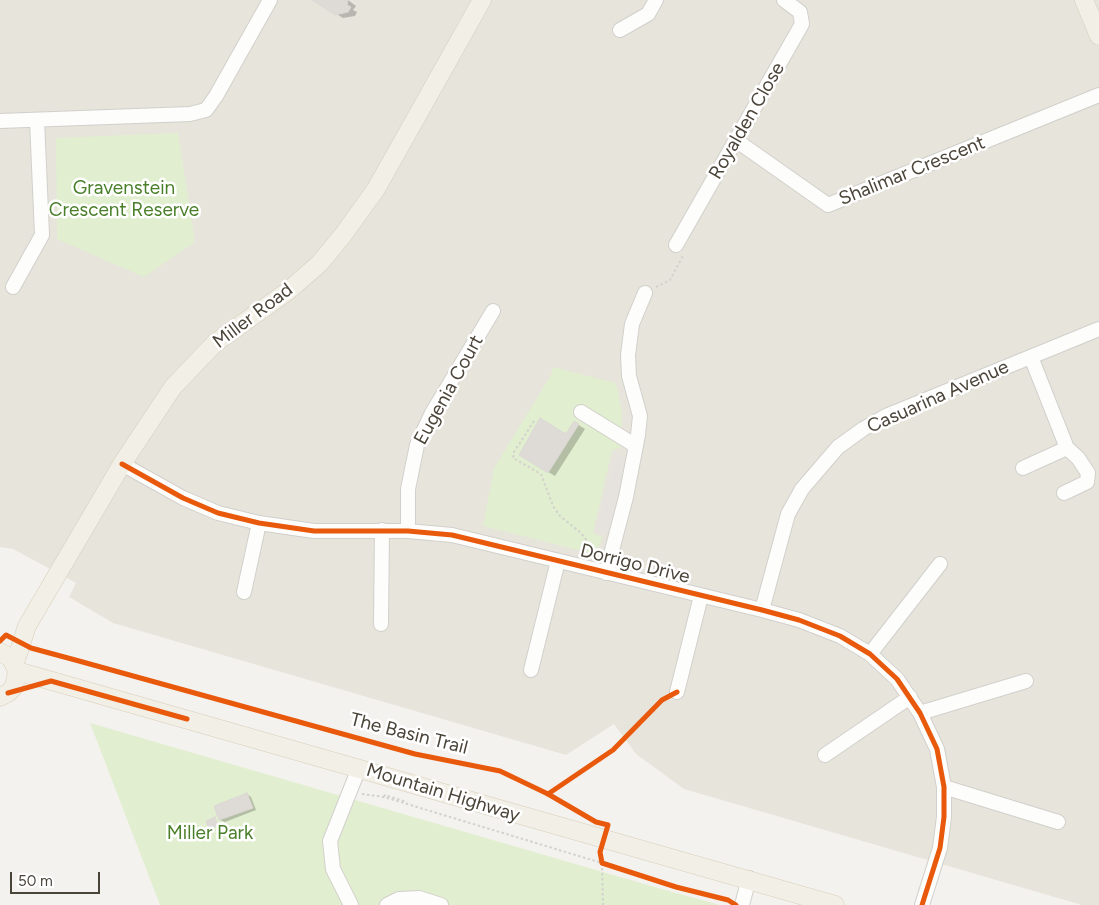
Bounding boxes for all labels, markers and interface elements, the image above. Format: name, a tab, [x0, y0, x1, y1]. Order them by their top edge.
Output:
street label: Royalden Close	[704, 58, 790, 184]
street label: Shalimar Crescent	[836, 131, 988, 211]
park label: Gravenstein Crescent Reserve	[49, 177, 199, 221]
street label: Miller Road	[209, 279, 297, 353]
street label: Eugenia Court	[410, 331, 488, 449]
street label: Casuarina Avenue	[864, 356, 1012, 438]
street label: Dorrigo Drive	[578, 539, 692, 589]
street label: The Basin Trail	[348, 708, 470, 760]
street label: Mountain Highway	[363, 759, 523, 827]
park label: Miller Park	[167, 822, 253, 844]
scale bar	[12, 862, 102, 894]
text: 50 m	[18, 872, 53, 890]

